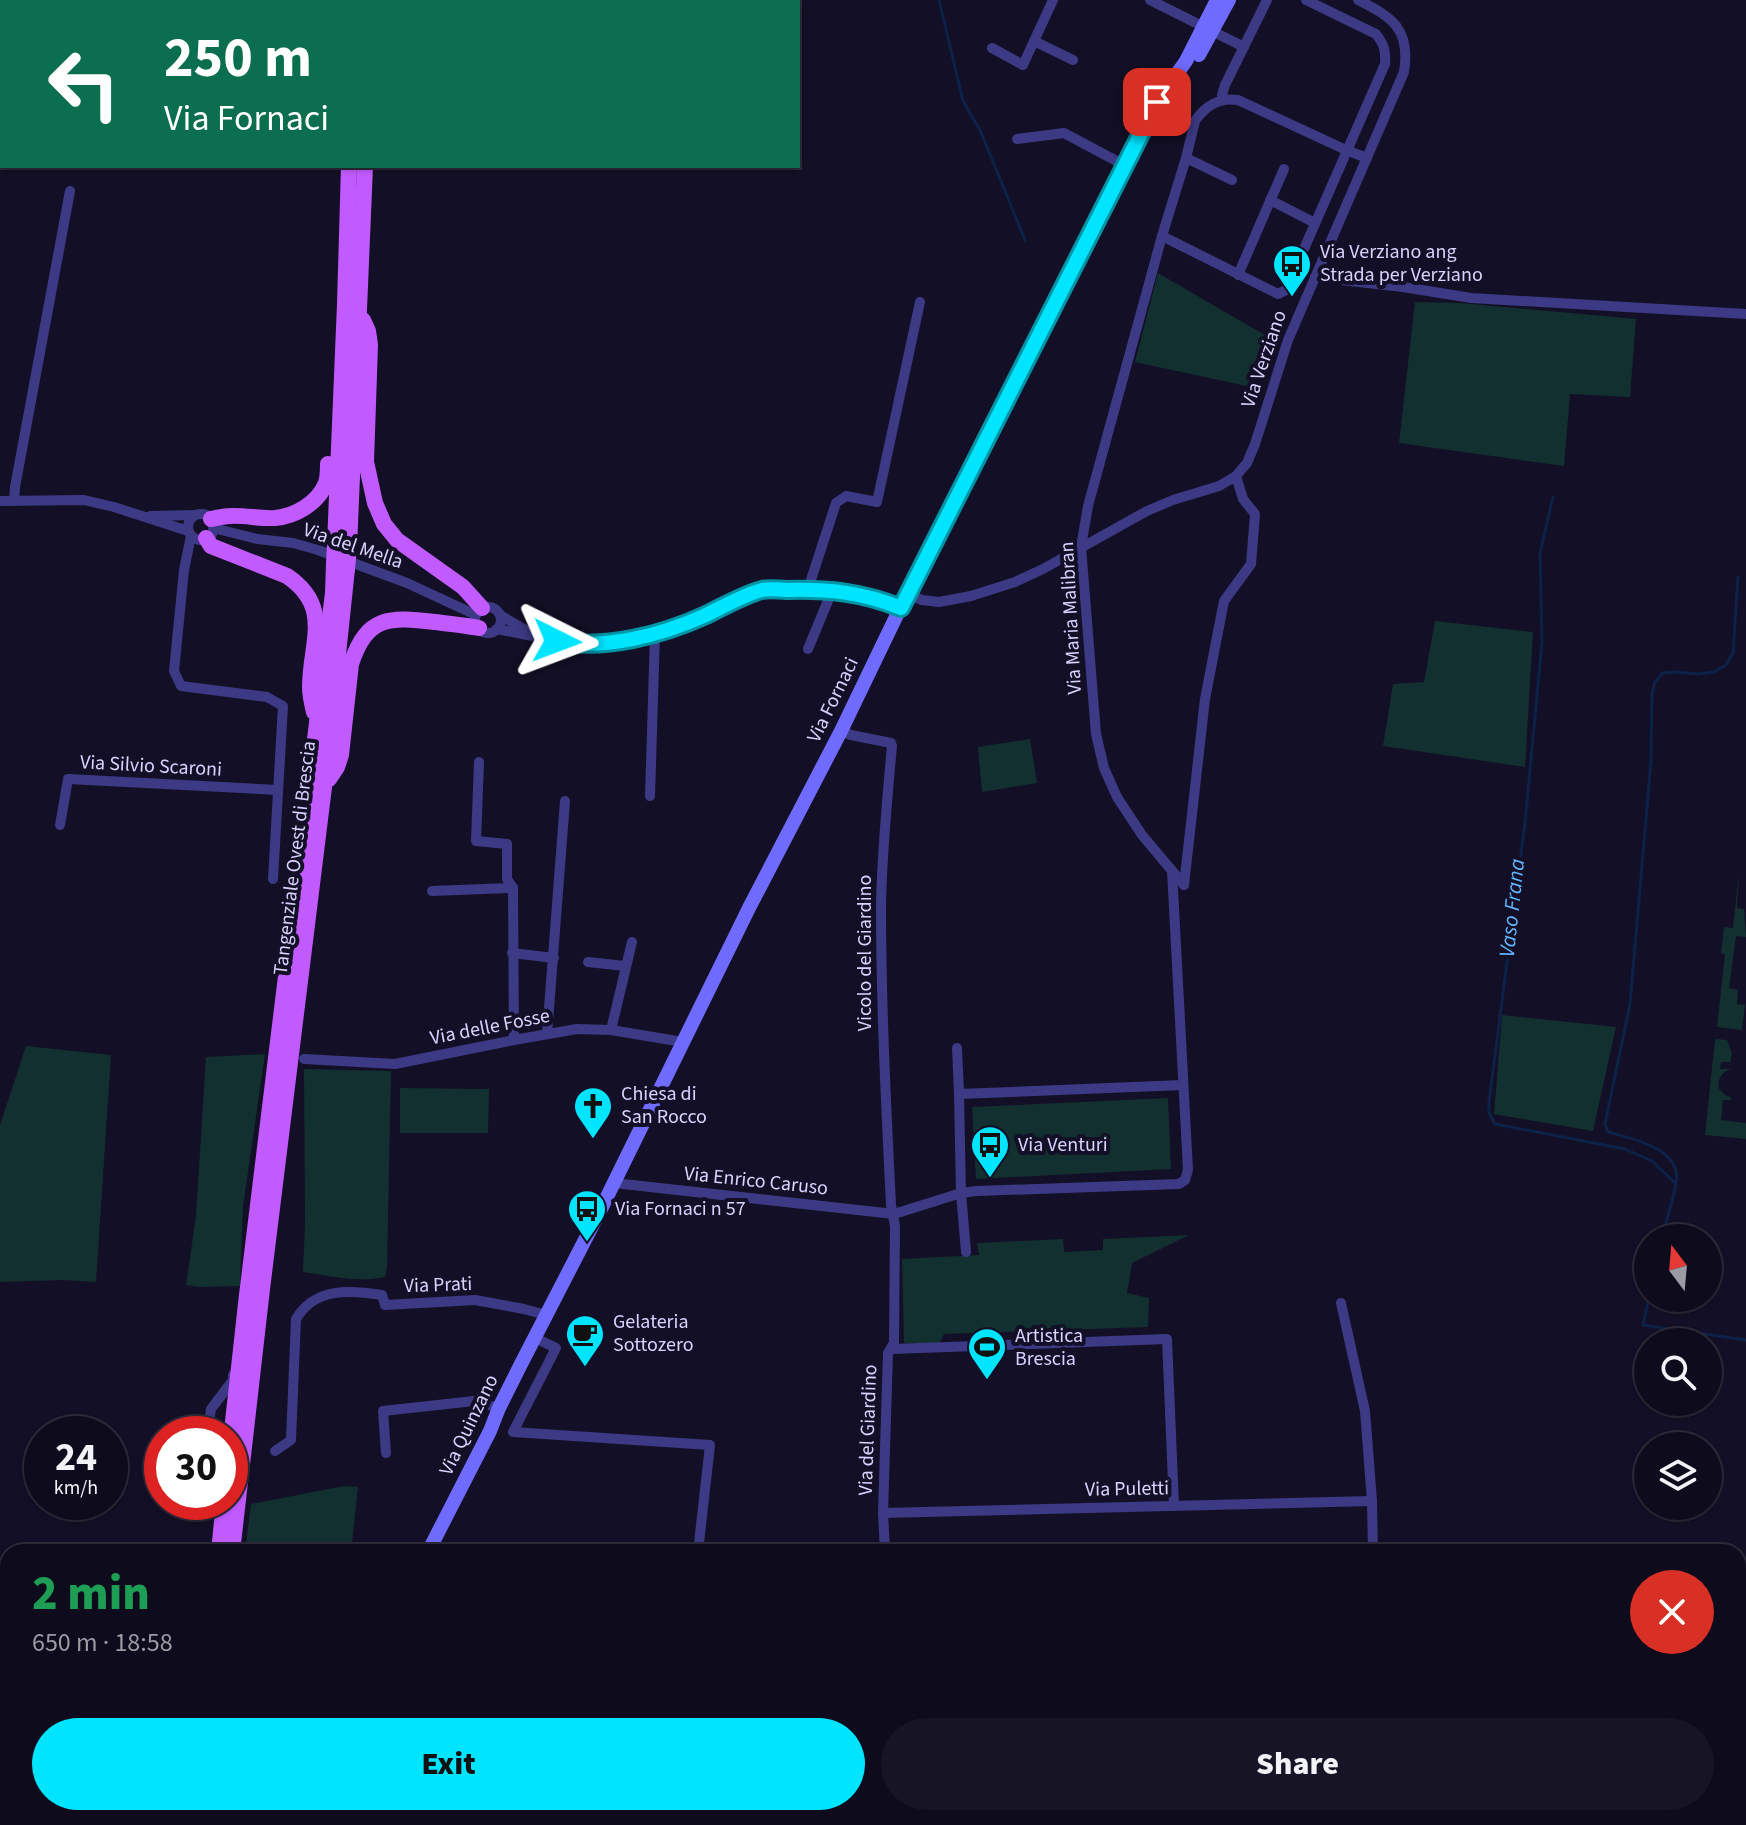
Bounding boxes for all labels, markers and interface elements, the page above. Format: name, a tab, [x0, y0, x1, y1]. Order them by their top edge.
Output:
text: 250 m	[164, 19, 312, 98]
icon: left	[32, 32, 136, 136]
pin	[1123, 68, 1191, 136]
icon: arrive	[1135, 80, 1179, 124]
text: Via Fornaci	[164, 93, 329, 144]
place label: Via Verziano ang Strada per Verziano	[1320, 238, 1483, 289]
bus stop icon: Via Verziano ang Strada per Verziano	[1271, 243, 1313, 298]
street label: Via Verziano	[1234, 307, 1294, 411]
street label: Via del Mella	[299, 516, 407, 576]
street label: Via Maria Malibran	[1053, 541, 1089, 695]
position arrow	[515, 599, 599, 683]
street label: Via Fornaci	[800, 653, 866, 747]
street label: Tangenziale Ovest di Brescia	[267, 739, 323, 977]
street label: Via Silvio Scaroni	[79, 748, 223, 784]
water label: Vaso Frana	[1491, 857, 1533, 959]
street label: Vicolo del Giardino	[851, 875, 879, 1031]
street label: Via delle Fosse	[428, 1002, 552, 1052]
place label: Chiesa di San Rocco	[621, 1080, 707, 1131]
church icon: Chiesa di San Rocco	[572, 1085, 614, 1140]
bus stop icon: Via Venturi	[969, 1124, 1011, 1179]
place label: Via Venturi	[1018, 1131, 1108, 1159]
street label: Via Enrico Caruso	[683, 1160, 829, 1202]
bus stop icon: Via Fornaci n 57	[566, 1188, 608, 1243]
place label: Via Fornaci n 57	[615, 1195, 746, 1223]
north arrow	[1634, 1224, 1722, 1312]
map controls	[1634, 1224, 1722, 1520]
street label: Via Prati	[403, 1270, 473, 1300]
place label: Gelateria Sottozero	[613, 1308, 694, 1359]
cafe icon: Gelateria Sottozero	[564, 1313, 606, 1368]
place label: Artistica Brescia	[1015, 1322, 1083, 1373]
sports icon: Artistica Brescia	[966, 1326, 1008, 1381]
button: search	[1634, 1328, 1722, 1416]
street label: Via del Giardino	[852, 1364, 884, 1496]
street label: Via Quinzano	[432, 1370, 506, 1480]
speed limit sign: 30	[144, 1416, 248, 1520]
text: 24	[55, 1429, 97, 1486]
button: layers	[1634, 1432, 1722, 1520]
text: km/h	[54, 1474, 98, 1502]
street label: Via Puletti	[1085, 1474, 1169, 1504]
text: 2 min	[32, 1560, 150, 1628]
button: close	[1630, 1570, 1714, 1654]
text: 650 m · 18:58	[32, 1624, 173, 1661]
button: Exit	[32, 1718, 865, 1810]
button: Share	[881, 1718, 1714, 1810]

